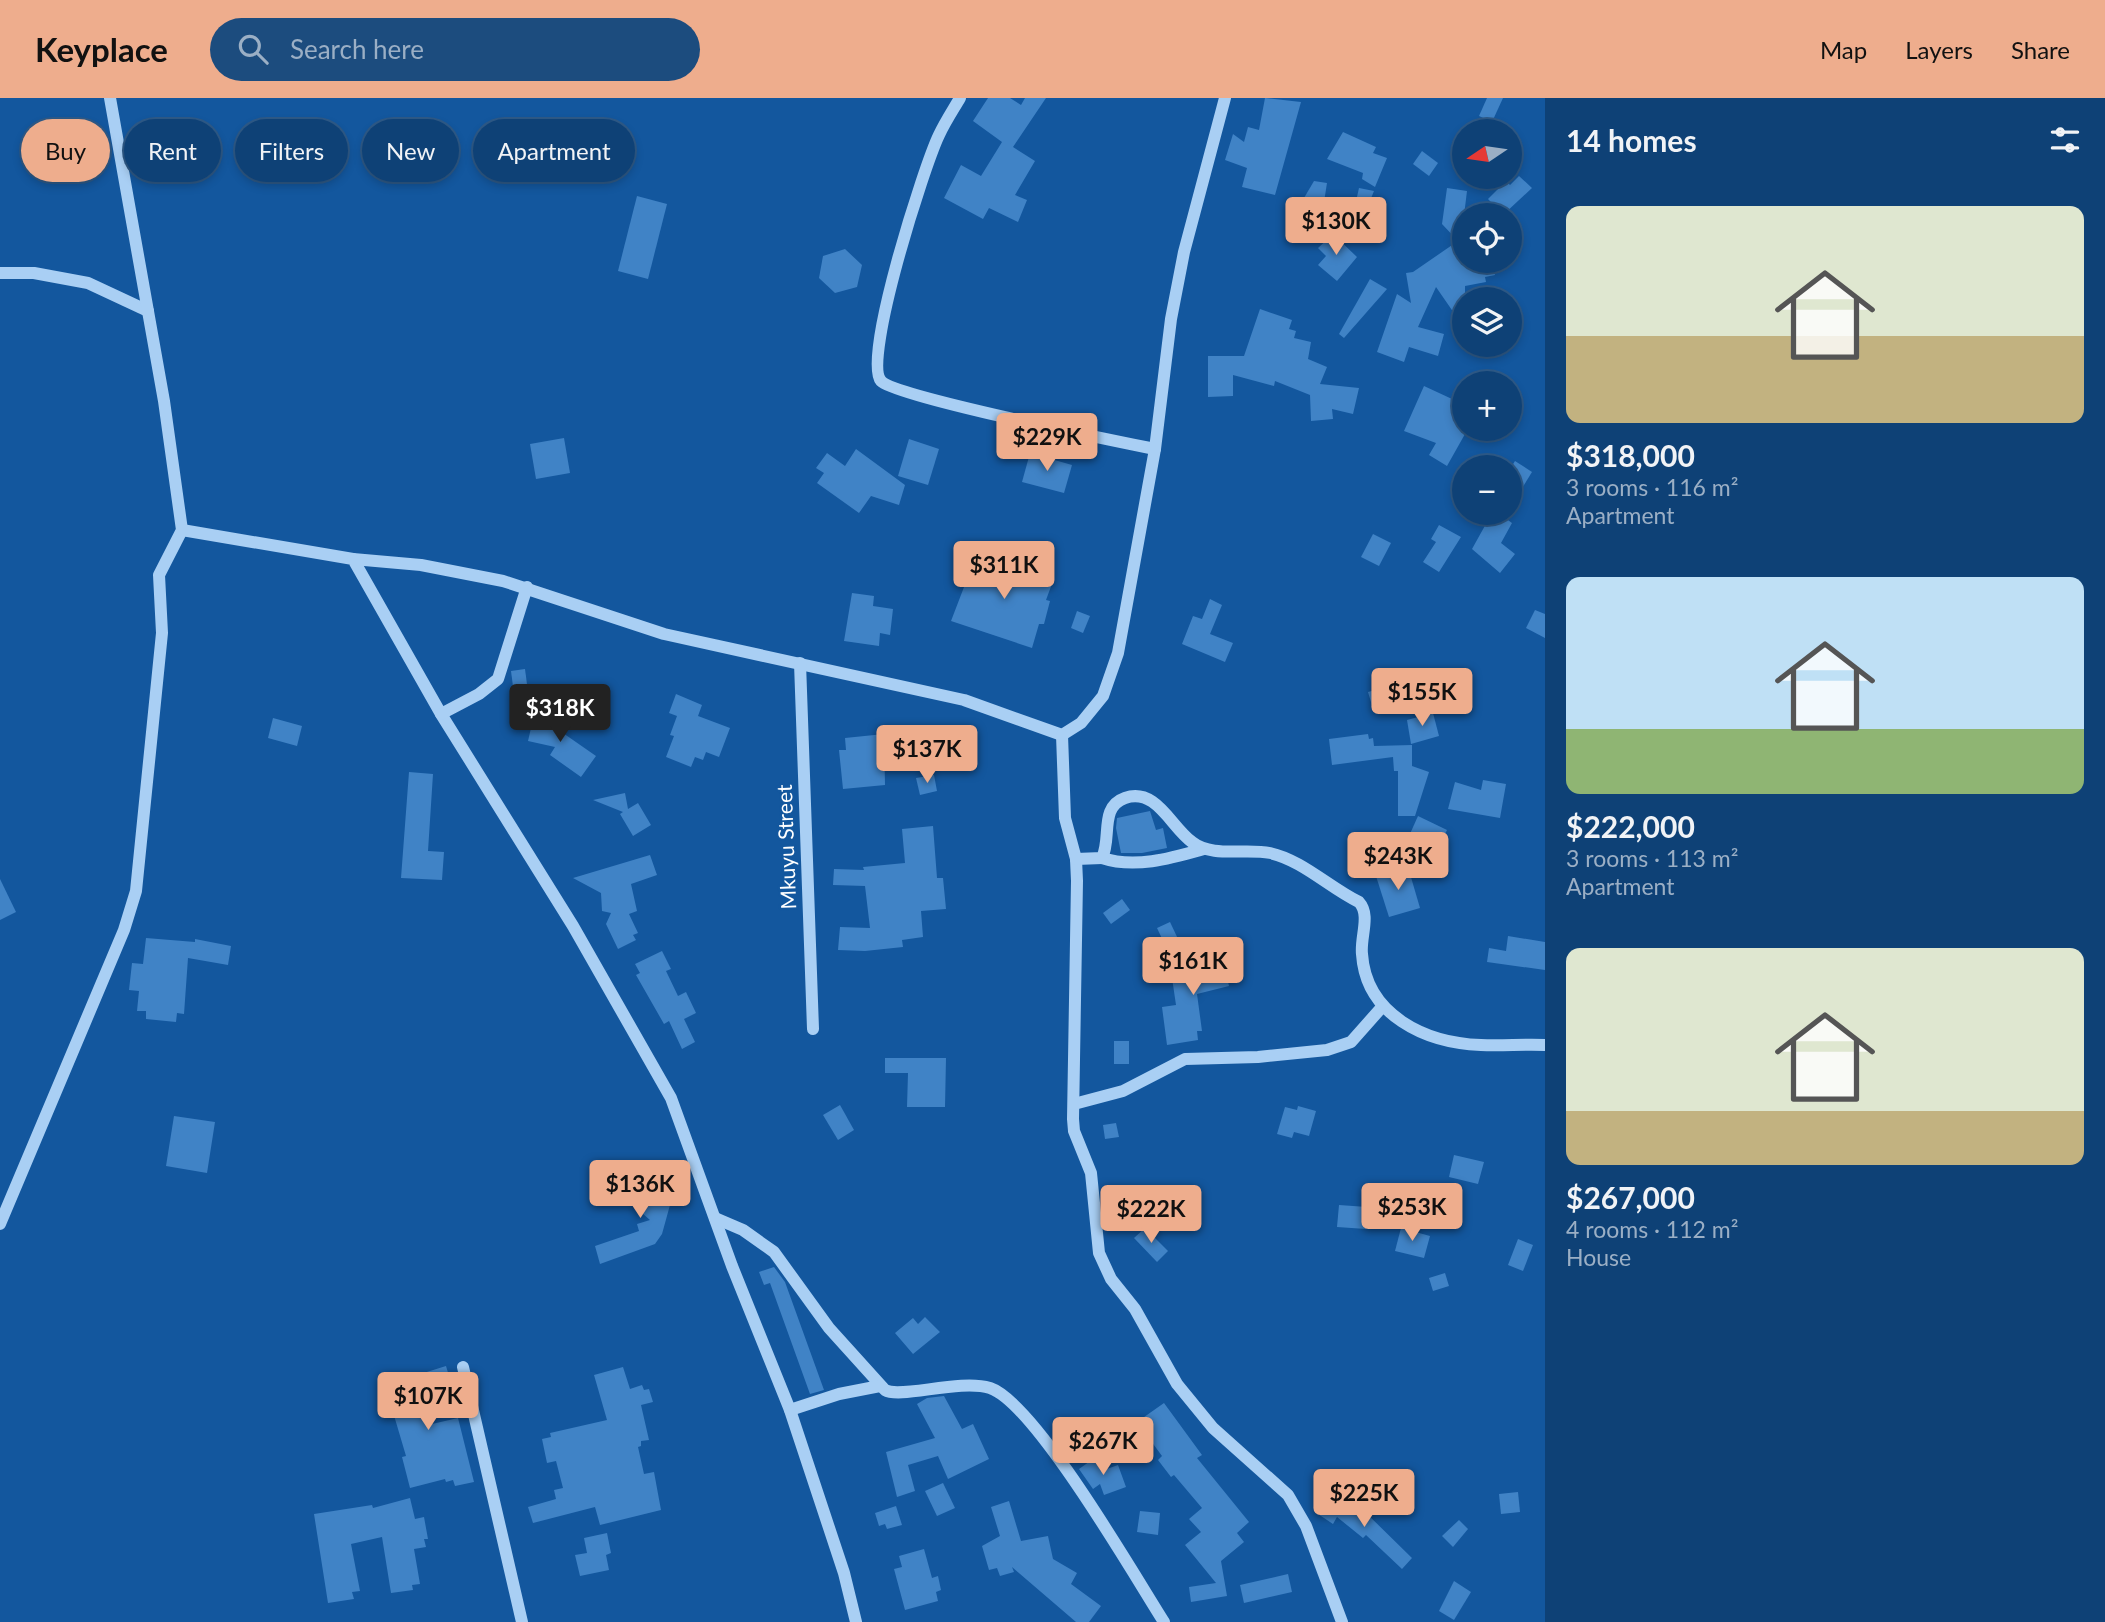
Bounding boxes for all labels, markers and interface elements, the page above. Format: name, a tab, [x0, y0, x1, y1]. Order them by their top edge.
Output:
search box	[210, 18, 700, 81]
text: Keyplace	[35, 29, 168, 69]
icon: search	[234, 30, 272, 68]
text: Search here	[290, 33, 424, 65]
text: Map	[1820, 35, 1867, 64]
text: Layers	[1905, 35, 1973, 64]
text: Share	[2011, 35, 2070, 64]
chip: Buy	[21, 119, 110, 182]
chip: Rent	[124, 119, 221, 182]
chip: Filters	[235, 119, 348, 182]
chip: New	[362, 119, 459, 182]
chip: Apartment	[473, 119, 635, 182]
north arrow	[1452, 119, 1522, 189]
map controls	[1452, 119, 1522, 525]
icon: filters	[2046, 121, 2084, 159]
text: 14 homes	[1566, 122, 1697, 158]
pin: $130K	[1287, 198, 1385, 257]
button: locate	[1452, 203, 1522, 273]
text: $130K	[1301, 206, 1371, 234]
icon: home	[1762, 252, 1888, 378]
button: layers	[1452, 287, 1522, 357]
button: +	[1452, 371, 1522, 441]
pin: $229K	[998, 414, 1096, 473]
text: $229K	[1012, 422, 1082, 450]
text: $318,000	[1566, 437, 1695, 473]
button: −	[1452, 455, 1522, 525]
text: 3 rooms · 116 m²	[1566, 473, 1738, 501]
text: Apartment	[1566, 501, 1674, 529]
pin: $311K	[955, 542, 1053, 601]
text: $311K	[969, 550, 1039, 578]
icon: home	[1762, 623, 1888, 749]
pin: $155K	[1373, 668, 1471, 728]
text: $155K	[1387, 677, 1457, 705]
pin: $318K	[511, 684, 609, 744]
text: $318K	[525, 693, 595, 721]
pin: $137K	[878, 726, 976, 785]
text: $137K	[892, 734, 962, 762]
street label: Mkuyu Street	[771, 784, 800, 910]
text: $222,000	[1566, 808, 1695, 844]
pin: $243K	[1349, 832, 1447, 892]
text: $243K	[1363, 841, 1433, 869]
text: 3 rooms · 113 m²	[1566, 844, 1738, 872]
text: Apartment	[1566, 872, 1674, 900]
pin: $161K	[1144, 937, 1242, 997]
text: $161K	[1158, 946, 1228, 974]
icon: home	[1762, 994, 1888, 1120]
pin: $136K	[591, 1160, 689, 1220]
text: $136K	[605, 1169, 675, 1197]
text: $267,000	[1566, 1179, 1695, 1215]
pin: $253K	[1363, 1184, 1461, 1243]
pin: $222K	[1102, 1186, 1200, 1245]
text: $253K	[1377, 1192, 1447, 1220]
text: $222K	[1116, 1194, 1186, 1222]
text: 4 rooms · 112 m²	[1566, 1215, 1738, 1243]
text: House	[1566, 1243, 1631, 1271]
pin: $107K	[379, 1372, 477, 1432]
text: $107K	[393, 1381, 463, 1409]
pin: $267K	[1054, 1418, 1152, 1477]
text: $267K	[1068, 1426, 1138, 1454]
pin: $225K	[1315, 1470, 1413, 1529]
text: $225K	[1329, 1478, 1399, 1506]

